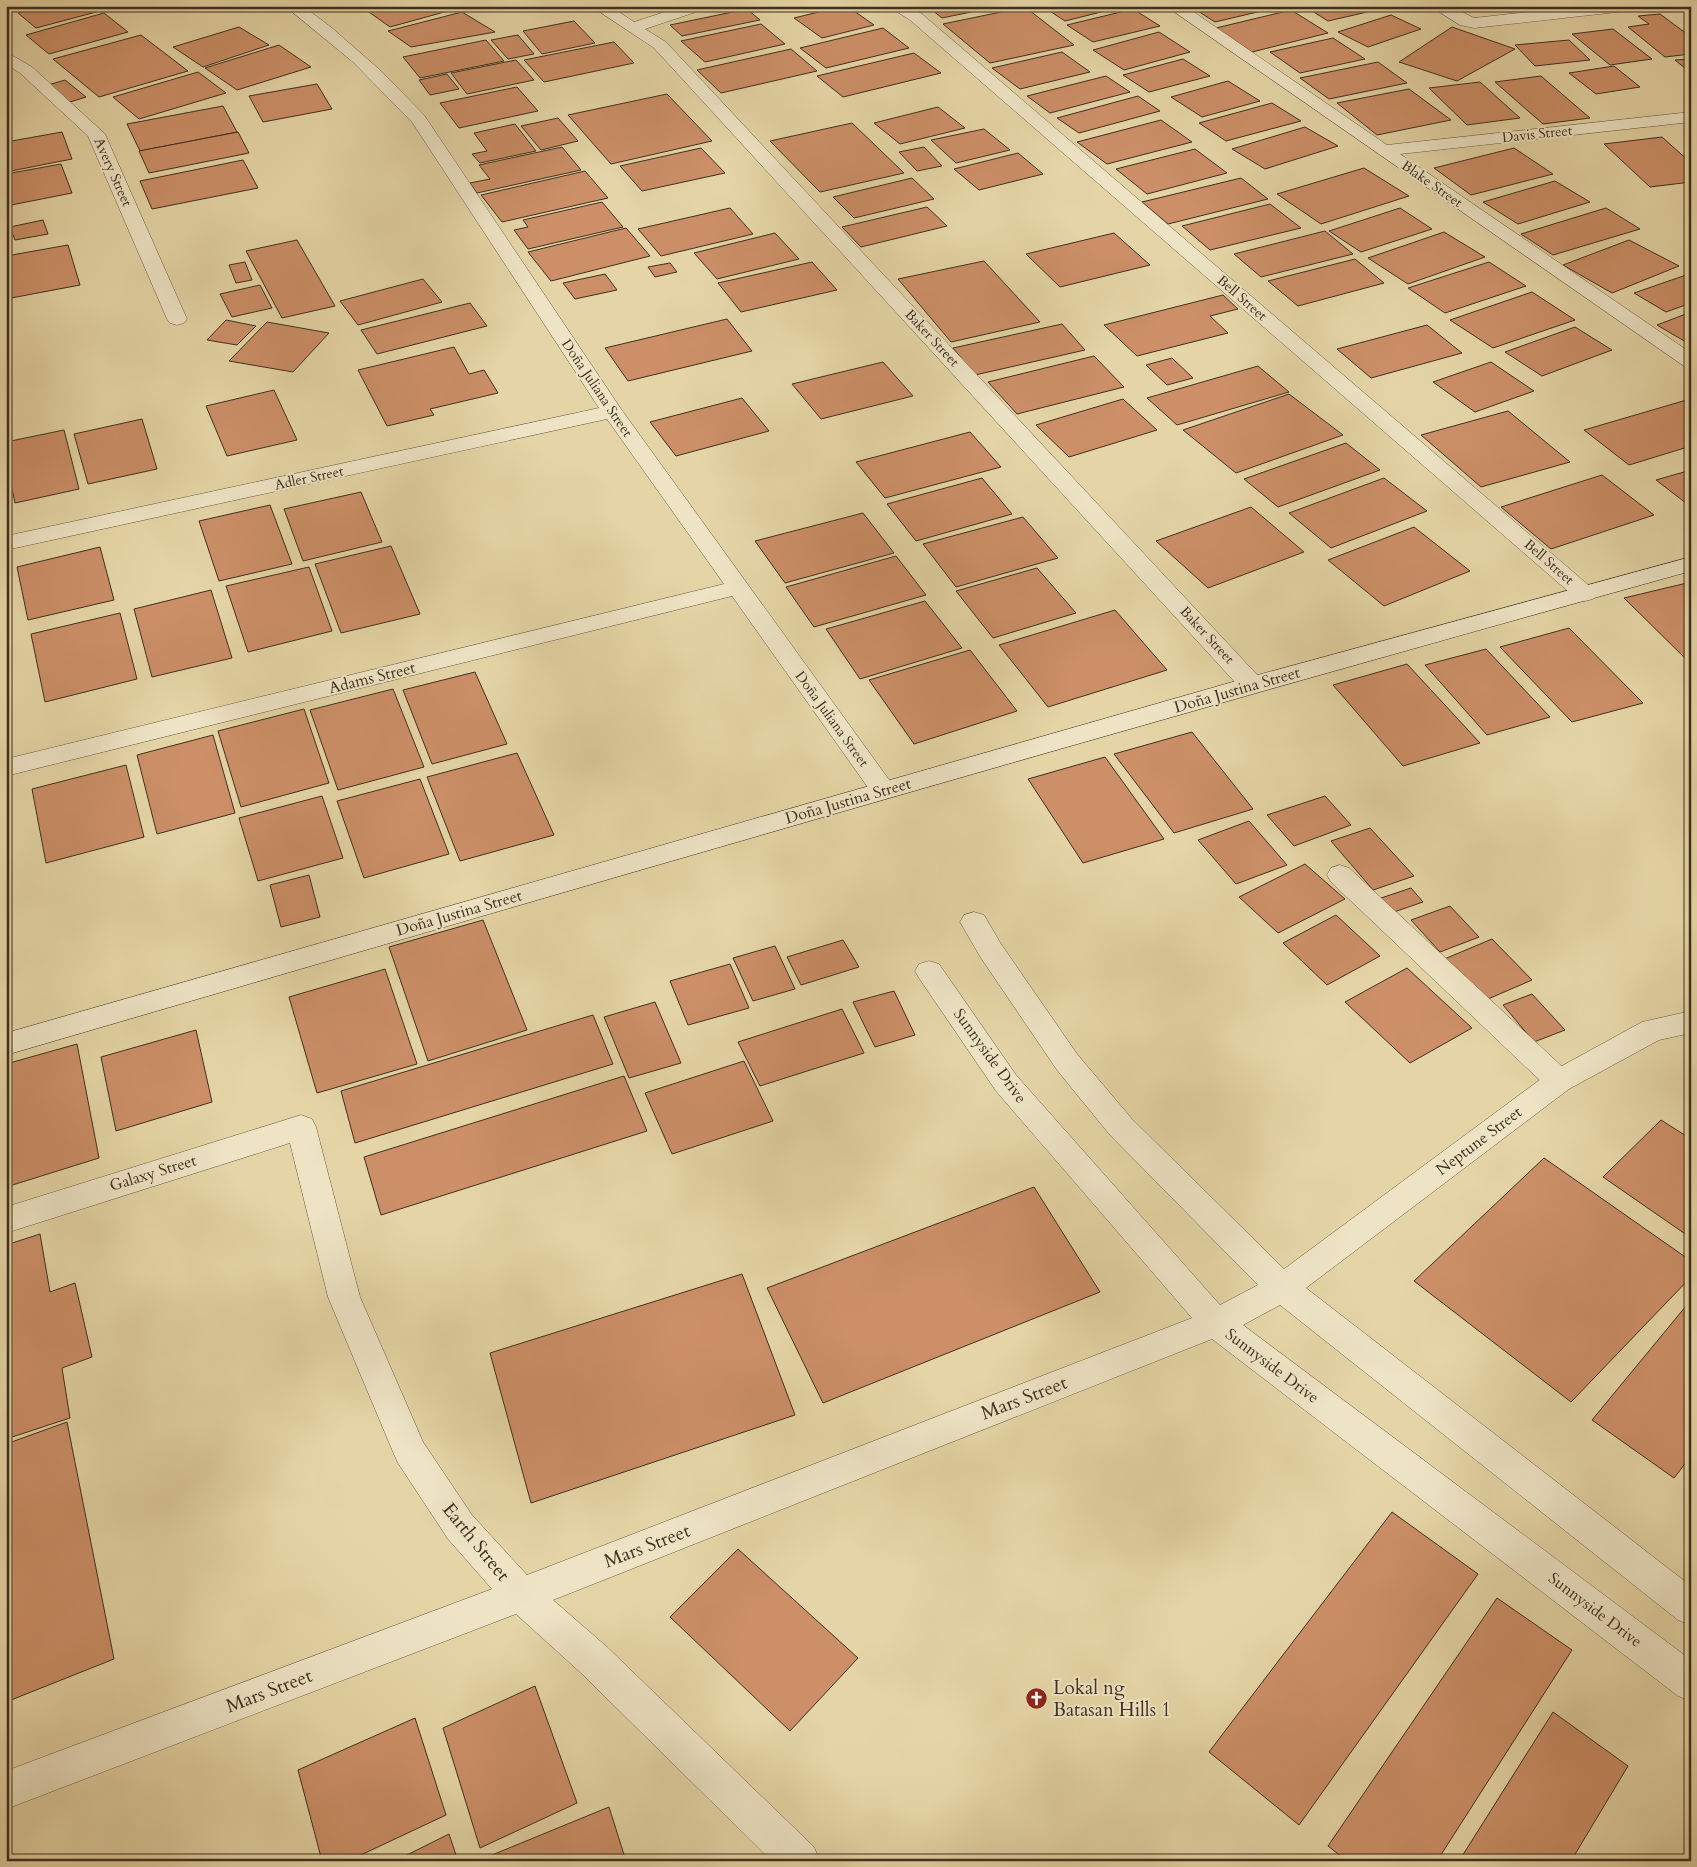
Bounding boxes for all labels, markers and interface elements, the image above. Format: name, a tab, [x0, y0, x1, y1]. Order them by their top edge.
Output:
street label: Davis Street	[1501, 121, 1574, 147]
street label: Avery Street	[89, 135, 137, 210]
street label: Blake Street	[1398, 156, 1467, 212]
street label: Bell Street	[1213, 271, 1271, 325]
street label: Baker Street	[901, 305, 964, 371]
street label: Doña Juliana Street	[557, 335, 637, 441]
street label: Adler Street	[273, 461, 346, 495]
street label: Bell Street	[1520, 535, 1578, 589]
street label: Baker Street	[1176, 602, 1239, 668]
street label: Adams Street	[326, 657, 418, 699]
street label: Doña Justina Street	[1172, 662, 1302, 718]
street label: Doña Juliana Street	[791, 667, 874, 771]
street label: Doña Justina Street	[783, 773, 913, 829]
street label: Doña Justina Street	[394, 885, 524, 941]
street label: Sunnyside Drive	[948, 1004, 1032, 1108]
street label: Neptune Street	[1431, 1101, 1527, 1181]
street label: Galaxy Street	[107, 1149, 199, 1197]
street label: Sunnyside Drive	[1221, 1323, 1323, 1409]
street label: Mars Street	[977, 1370, 1071, 1426]
street label: Earth Street	[436, 1497, 516, 1587]
street label: Mars Street	[600, 1518, 694, 1574]
street label: Sunnyside Drive	[1544, 1567, 1646, 1653]
street label: Mars Street	[222, 1663, 316, 1719]
place label: Lokal ng Batasan Hills 1	[1053, 1675, 1171, 1723]
church icon: Lokal ng Batasan Hills 1	[1025, 1687, 1049, 1711]

